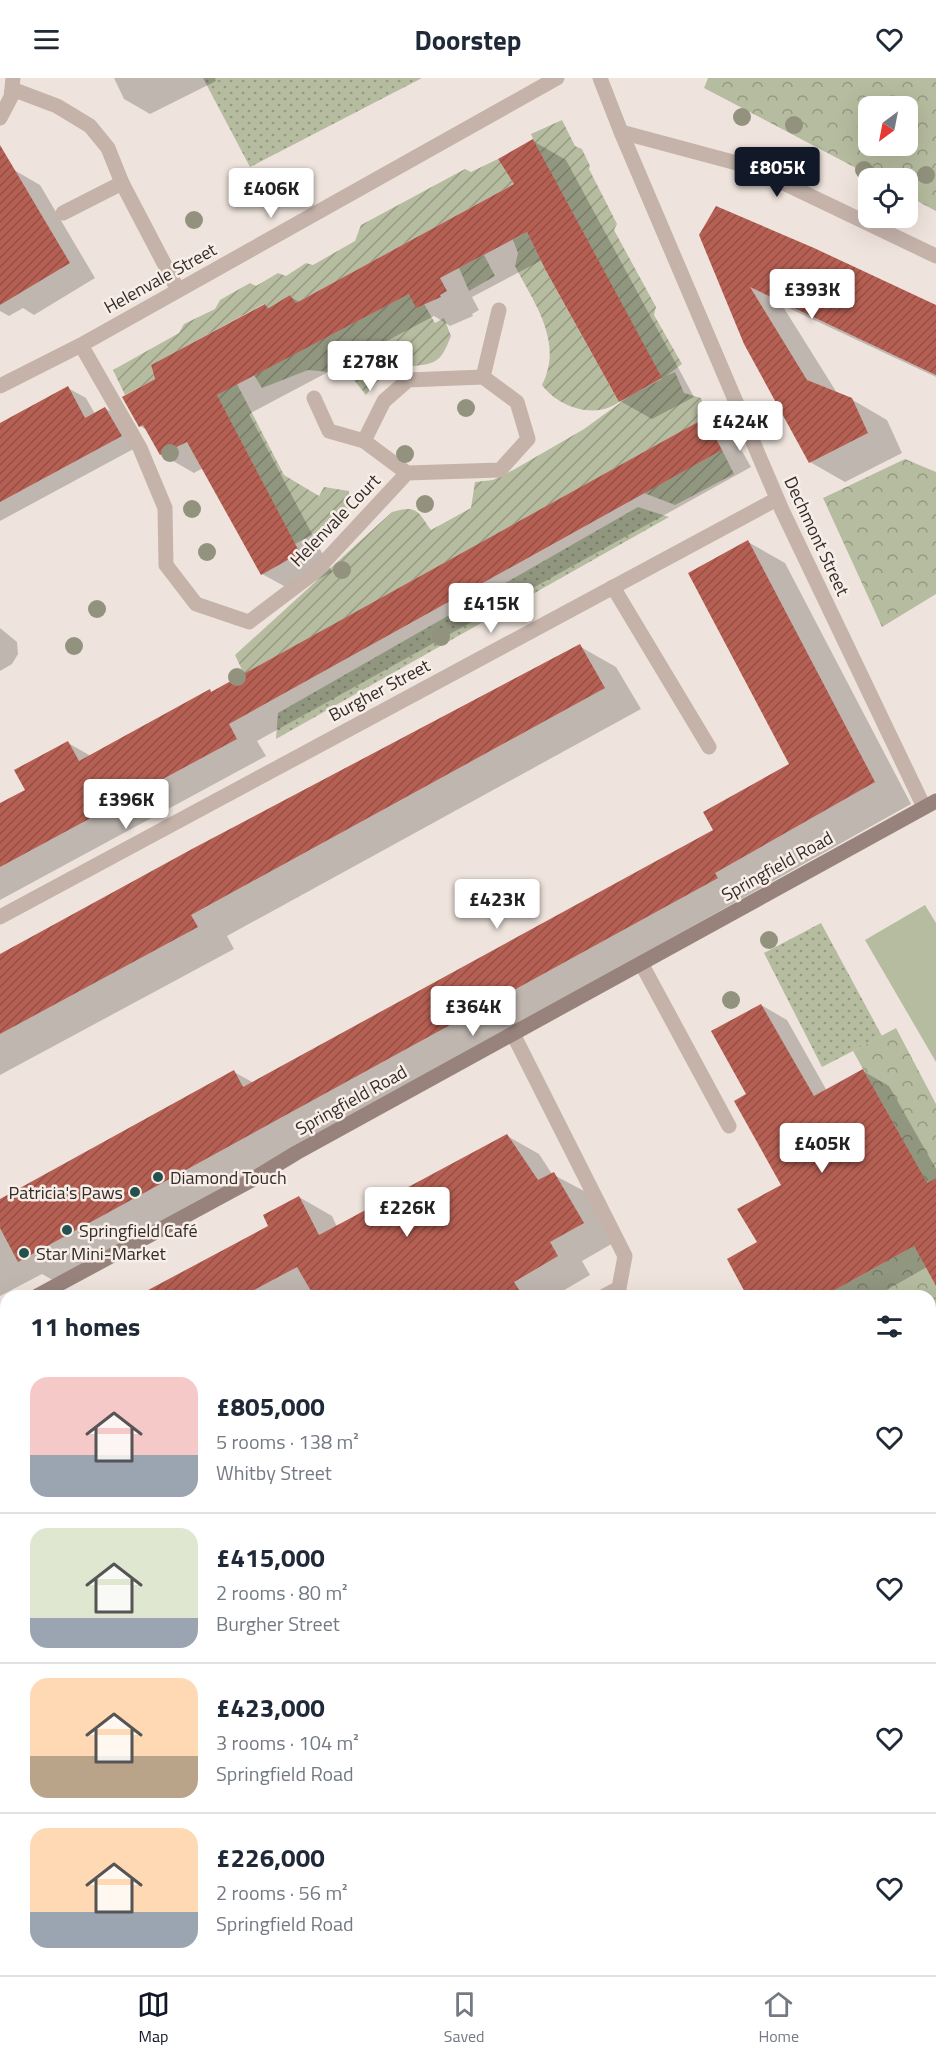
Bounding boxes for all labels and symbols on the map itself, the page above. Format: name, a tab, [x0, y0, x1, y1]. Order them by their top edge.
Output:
north arrow	[858, 96, 918, 156]
pin: £805K	[735, 147, 819, 198]
pin: £406K	[229, 168, 313, 219]
street label: Helenvale Street	[99, 236, 222, 320]
pin: £393K	[770, 269, 854, 320]
pin: £278K	[328, 341, 412, 392]
pin: £424K	[698, 401, 782, 452]
street label: Helenvale Court	[284, 467, 387, 573]
street label: Dechmont Street	[777, 472, 857, 601]
pin: £415K	[449, 583, 533, 634]
street label: Burgher Street	[323, 652, 435, 728]
pin: £396K	[84, 779, 168, 830]
street label: Springfield Road	[716, 824, 838, 908]
pin: £423K	[455, 879, 539, 930]
pin: £364K	[431, 986, 515, 1037]
street label: Springfield Road	[290, 1058, 412, 1142]
pin: £405K	[780, 1123, 864, 1174]
place label: Diamond Touch	[170, 1164, 287, 1191]
marker: Diamond Touch	[151, 1170, 165, 1184]
place label: Patricia's Paws	[9, 1179, 123, 1206]
marker: Patricia's Paws	[128, 1185, 142, 1199]
pin: £226K	[365, 1187, 449, 1238]
place label: Springfield Café	[79, 1217, 198, 1244]
marker: Springfield Café	[60, 1223, 74, 1237]
place label: Star Mini-Market	[36, 1240, 166, 1267]
marker: Star Mini-Market	[17, 1246, 31, 1260]

